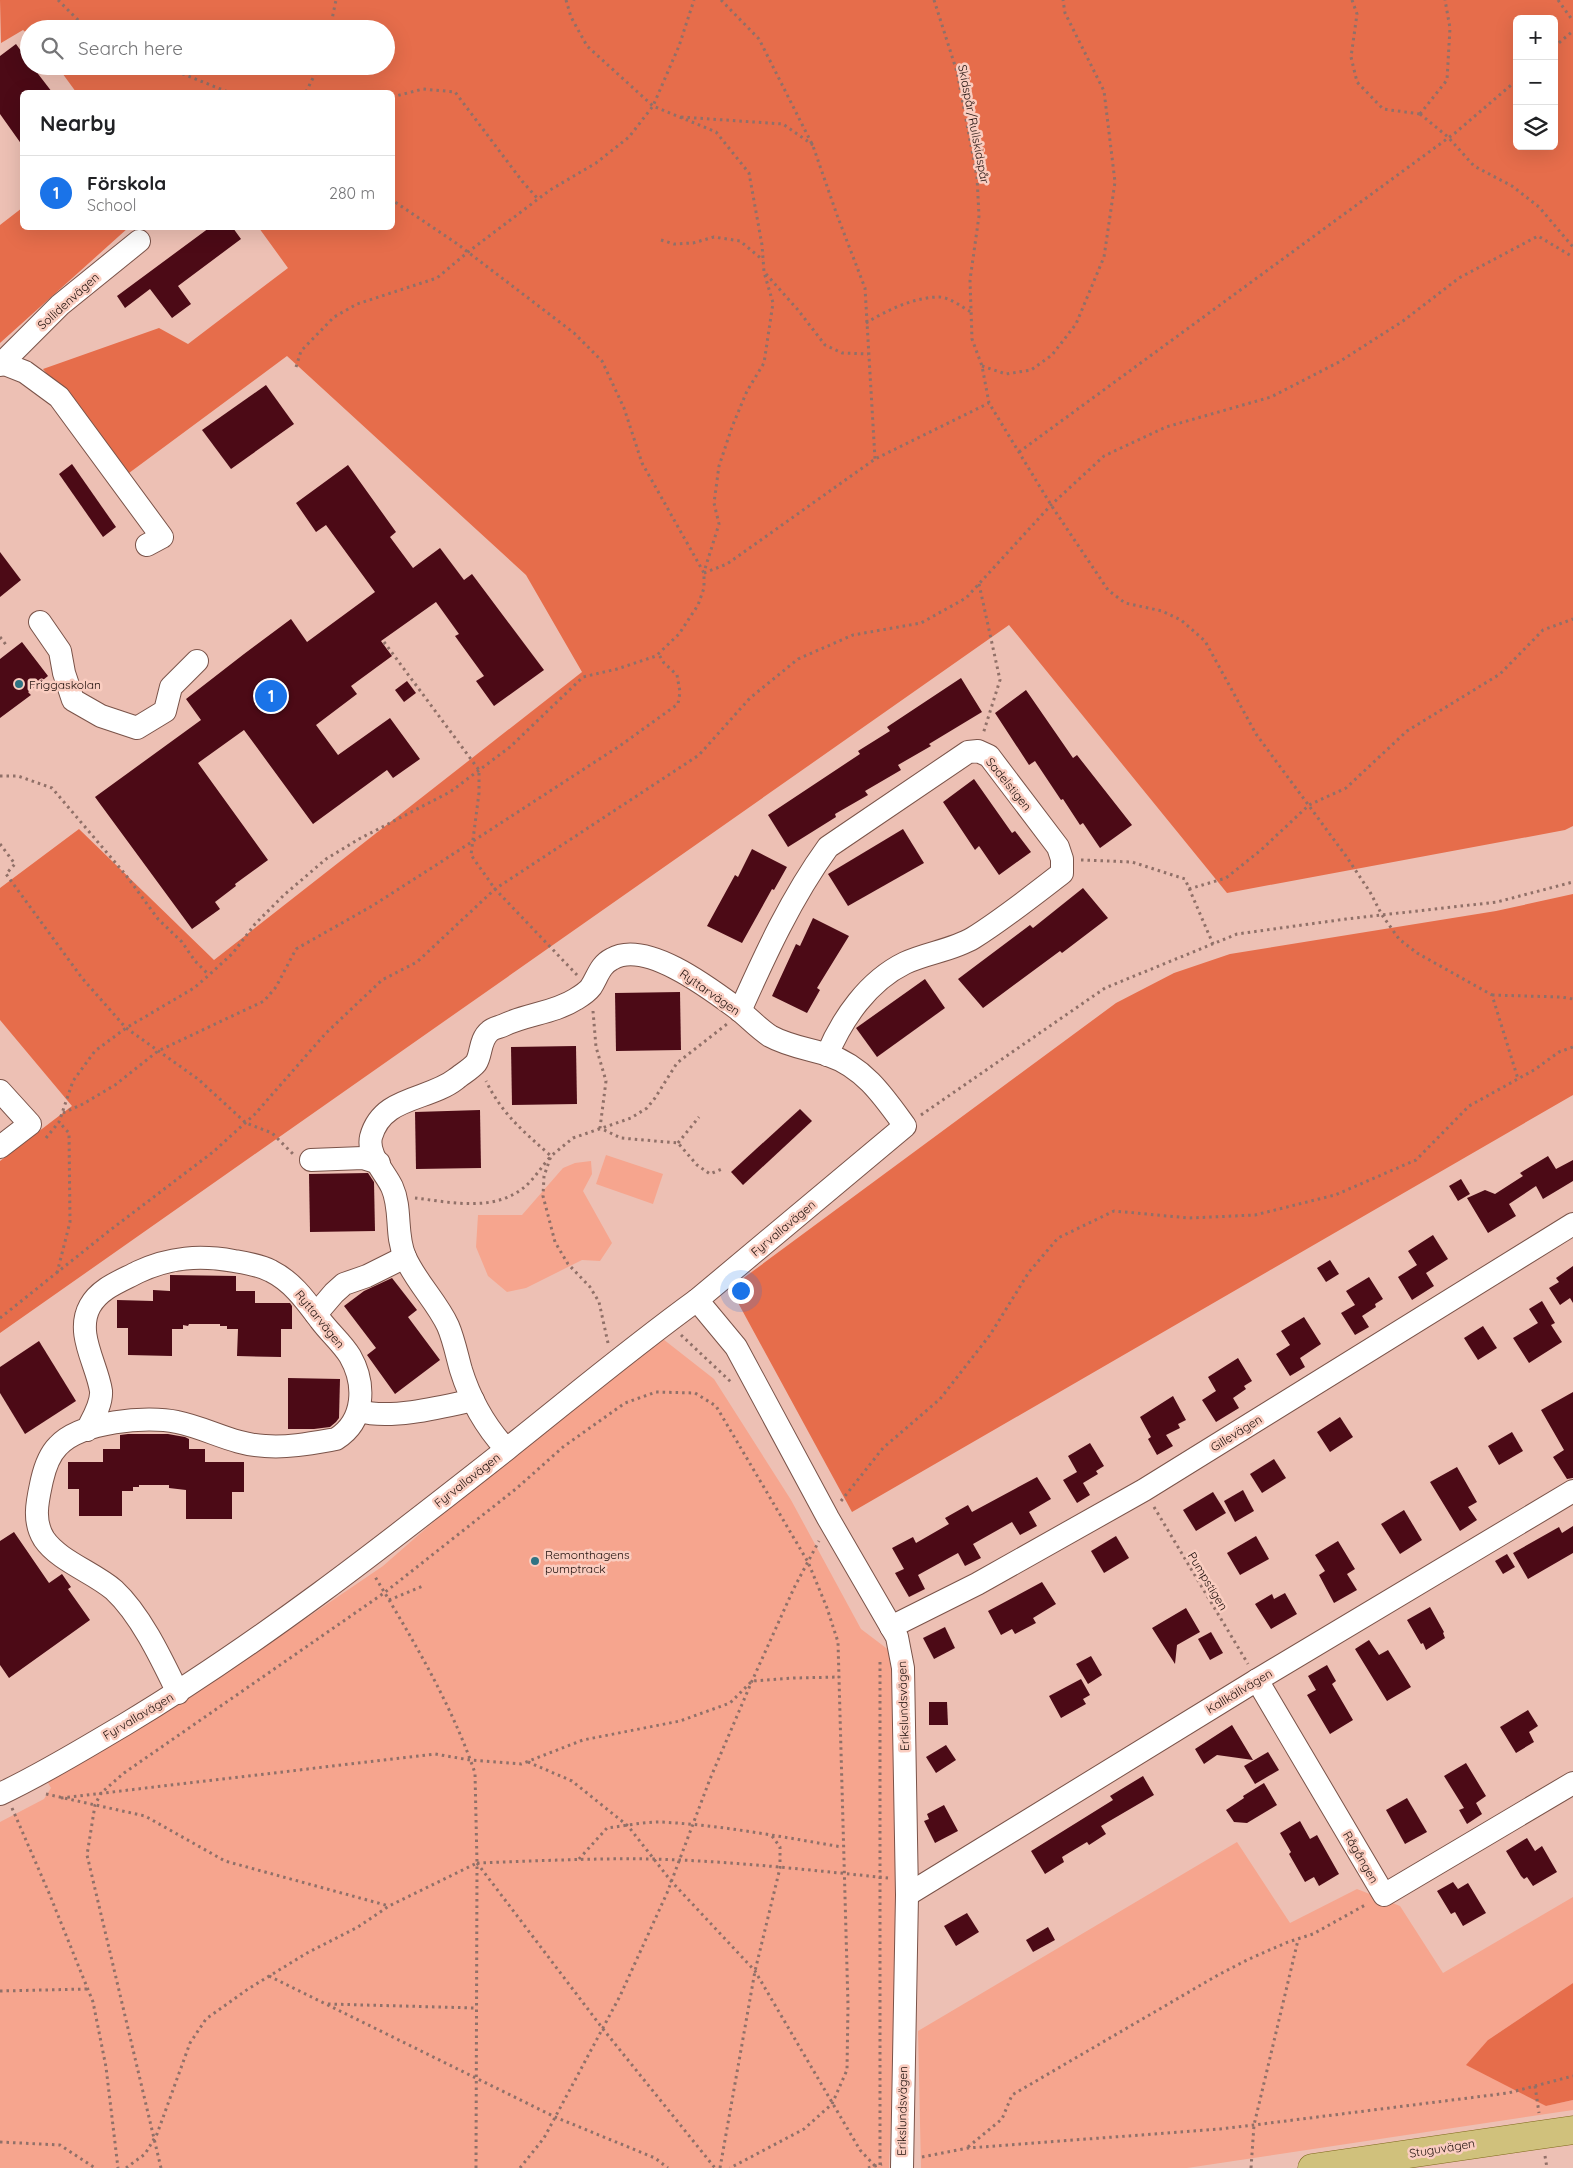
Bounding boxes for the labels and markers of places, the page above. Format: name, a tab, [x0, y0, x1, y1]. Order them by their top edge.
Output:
place label: Friggaskolan	[29, 677, 101, 692]
pin: 1	[255, 677, 287, 715]
marker: Friggaskolan	[13, 678, 25, 690]
place label: Remonthagens pumptrack	[545, 1547, 630, 1576]
marker: Remonthagens pumptrack	[529, 1555, 541, 1567]

